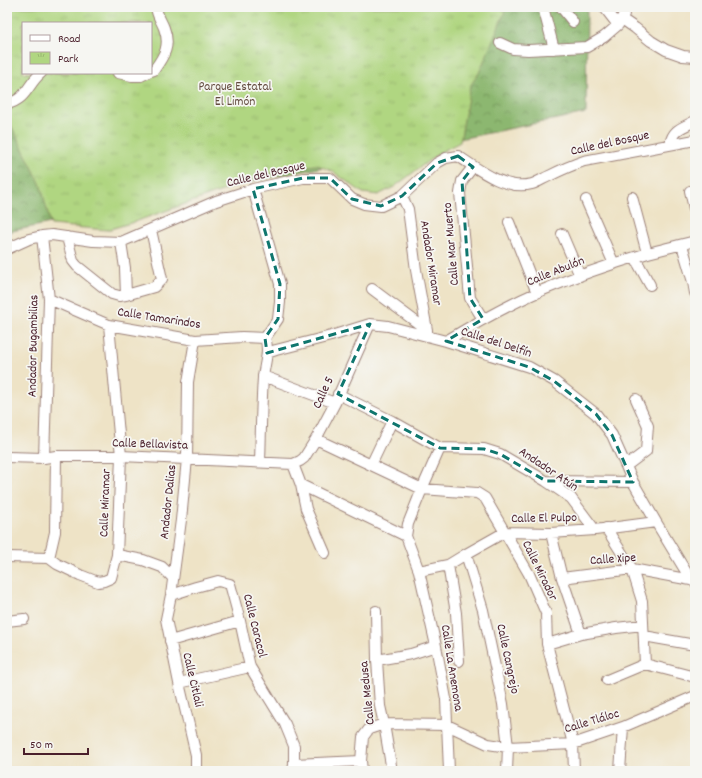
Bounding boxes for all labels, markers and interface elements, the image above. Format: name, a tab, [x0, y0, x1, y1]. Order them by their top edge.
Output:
legend	[22, 22, 152, 74]
text: Road	[58, 31, 80, 48]
text: Park	[58, 51, 79, 68]
park label: Parque Estatal El Limón	[198, 78, 272, 112]
street label: Calle del Bosque	[569, 126, 651, 162]
street label: Calle del Bosque	[225, 157, 307, 193]
street label: Calle Mar Muerto	[439, 201, 465, 286]
street label: Andador Miramar	[414, 219, 446, 307]
street label: Calle Abulón	[524, 252, 588, 292]
street label: Andador Bugambilias	[24, 295, 44, 397]
street label: Calle Tamarindos	[116, 303, 202, 335]
street label: Calle del Delfín	[458, 323, 534, 363]
street label: Calle 5	[308, 374, 340, 412]
street label: Calle Bellavista	[112, 434, 189, 456]
street label: Andador Atún	[514, 443, 582, 497]
street label: Andador Dalias	[156, 464, 182, 540]
street label: Calle Miramar	[95, 468, 117, 537]
street label: Calle El Pulpo	[511, 509, 577, 529]
street label: Calle Mirador	[516, 538, 562, 605]
street label: Calle Xipe	[589, 549, 637, 571]
street label: Calle Caracol	[237, 592, 271, 660]
street label: Calle Cangrejo	[490, 622, 524, 696]
street label: Calle La Anemona	[435, 623, 467, 714]
street label: Calle Citlali	[176, 651, 208, 710]
street label: Calle Medusa	[355, 659, 381, 726]
street label: Calle Tláloc	[562, 705, 622, 739]
scale bar	[24, 730, 88, 756]
text: 50 m	[30, 737, 53, 754]

